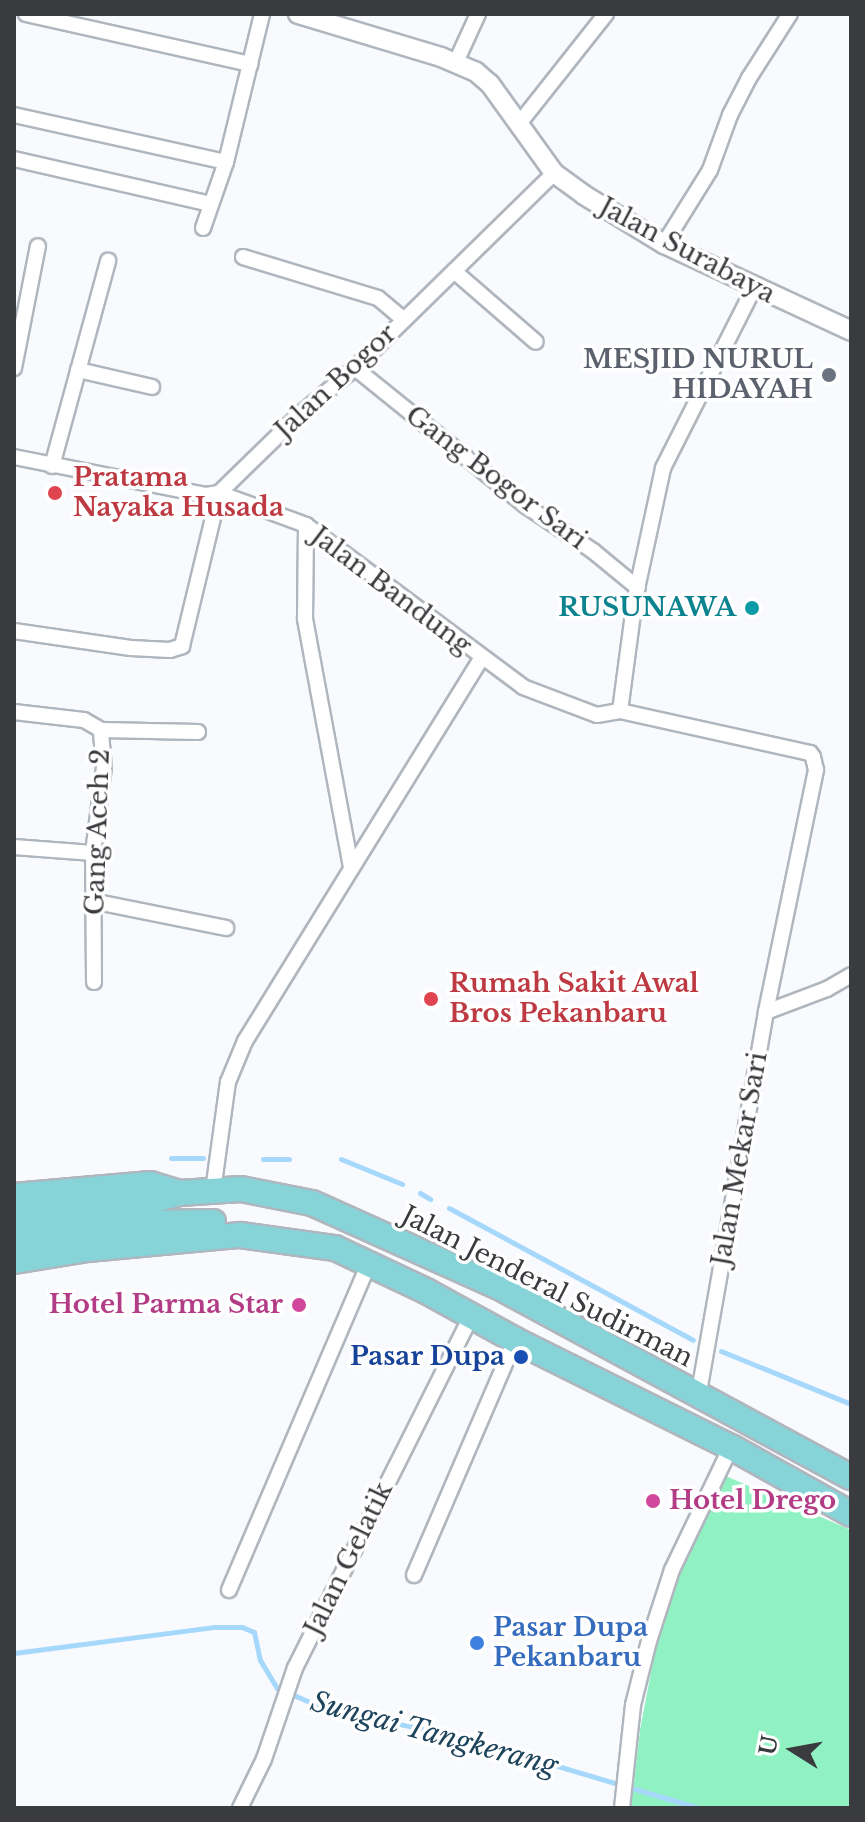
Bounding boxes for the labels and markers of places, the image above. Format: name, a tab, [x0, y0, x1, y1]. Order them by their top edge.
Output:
place label: MESJID NURUL HIDAYAH	[583, 344, 813, 406]
marker: MESJID NURUL HIDAYAH	[820, 366, 838, 384]
place label: Pratama Nayaka Husada	[73, 462, 284, 524]
marker: Pratama Nayaka Husada	[44, 482, 66, 504]
place label: RUSUNAWA	[558, 592, 736, 624]
marker: RUSUNAWA	[743, 599, 761, 617]
place label: Rumah Sakit Awal Bros Pekanbaru	[449, 968, 700, 1030]
marker: Rumah Sakit Awal Bros Pekanbaru	[420, 988, 442, 1010]
place label: Hotel Parma Star	[49, 1289, 283, 1321]
marker: Hotel Parma Star	[290, 1296, 308, 1314]
place label: Pasar Dupa	[349, 1341, 505, 1373]
marker: Pasar Dupa	[512, 1348, 530, 1366]
place label: Hotel Drego	[669, 1485, 836, 1517]
marker: Hotel Drego	[644, 1492, 662, 1510]
place label: Pasar Dupa Pekanbaru	[493, 1612, 649, 1674]
marker: Pasar Dupa Pekanbaru	[468, 1634, 486, 1652]

